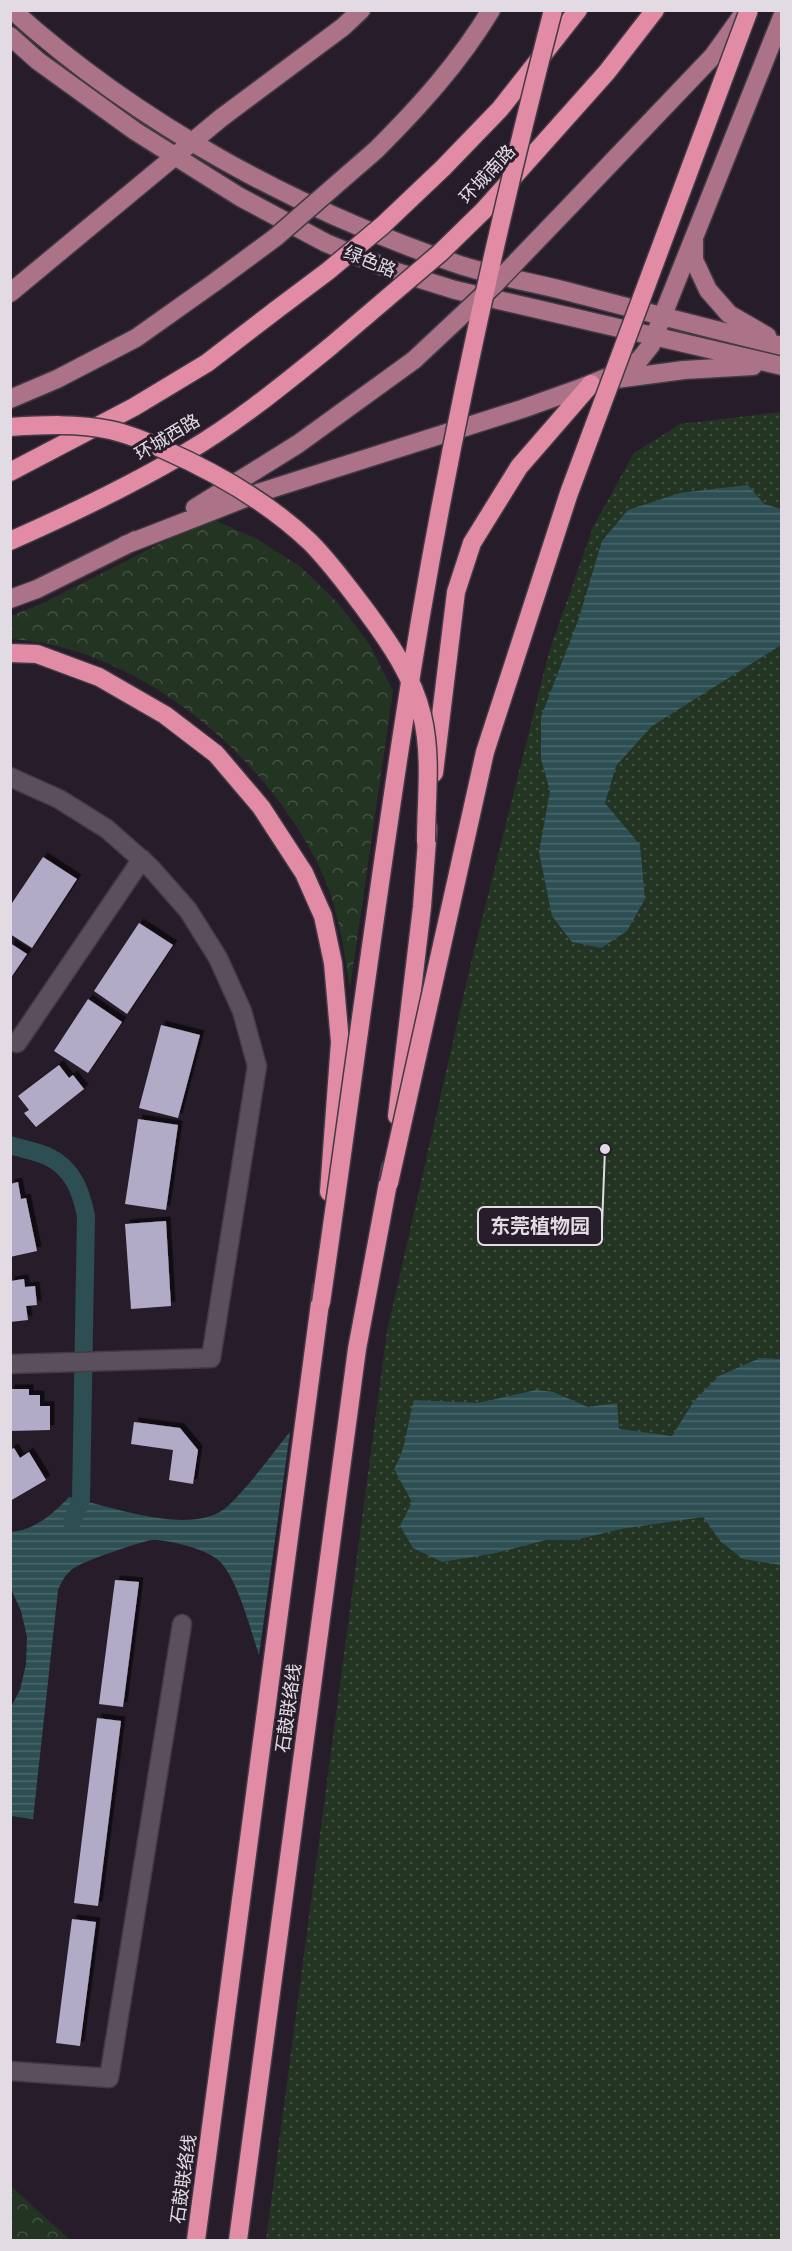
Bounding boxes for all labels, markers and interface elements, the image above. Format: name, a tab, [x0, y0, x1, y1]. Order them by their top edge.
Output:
street label: 环城南路	[455, 141, 519, 207]
street label: 绿色路	[341, 241, 399, 281]
street label: 环城西路	[131, 409, 203, 465]
callout: 东莞植物园	[478, 1207, 602, 1245]
text: 东莞植物园	[490, 1214, 590, 1238]
street label: 石鼓联络线	[271, 1662, 305, 1754]
street label: 石鼓联络线	[166, 2133, 200, 2225]

